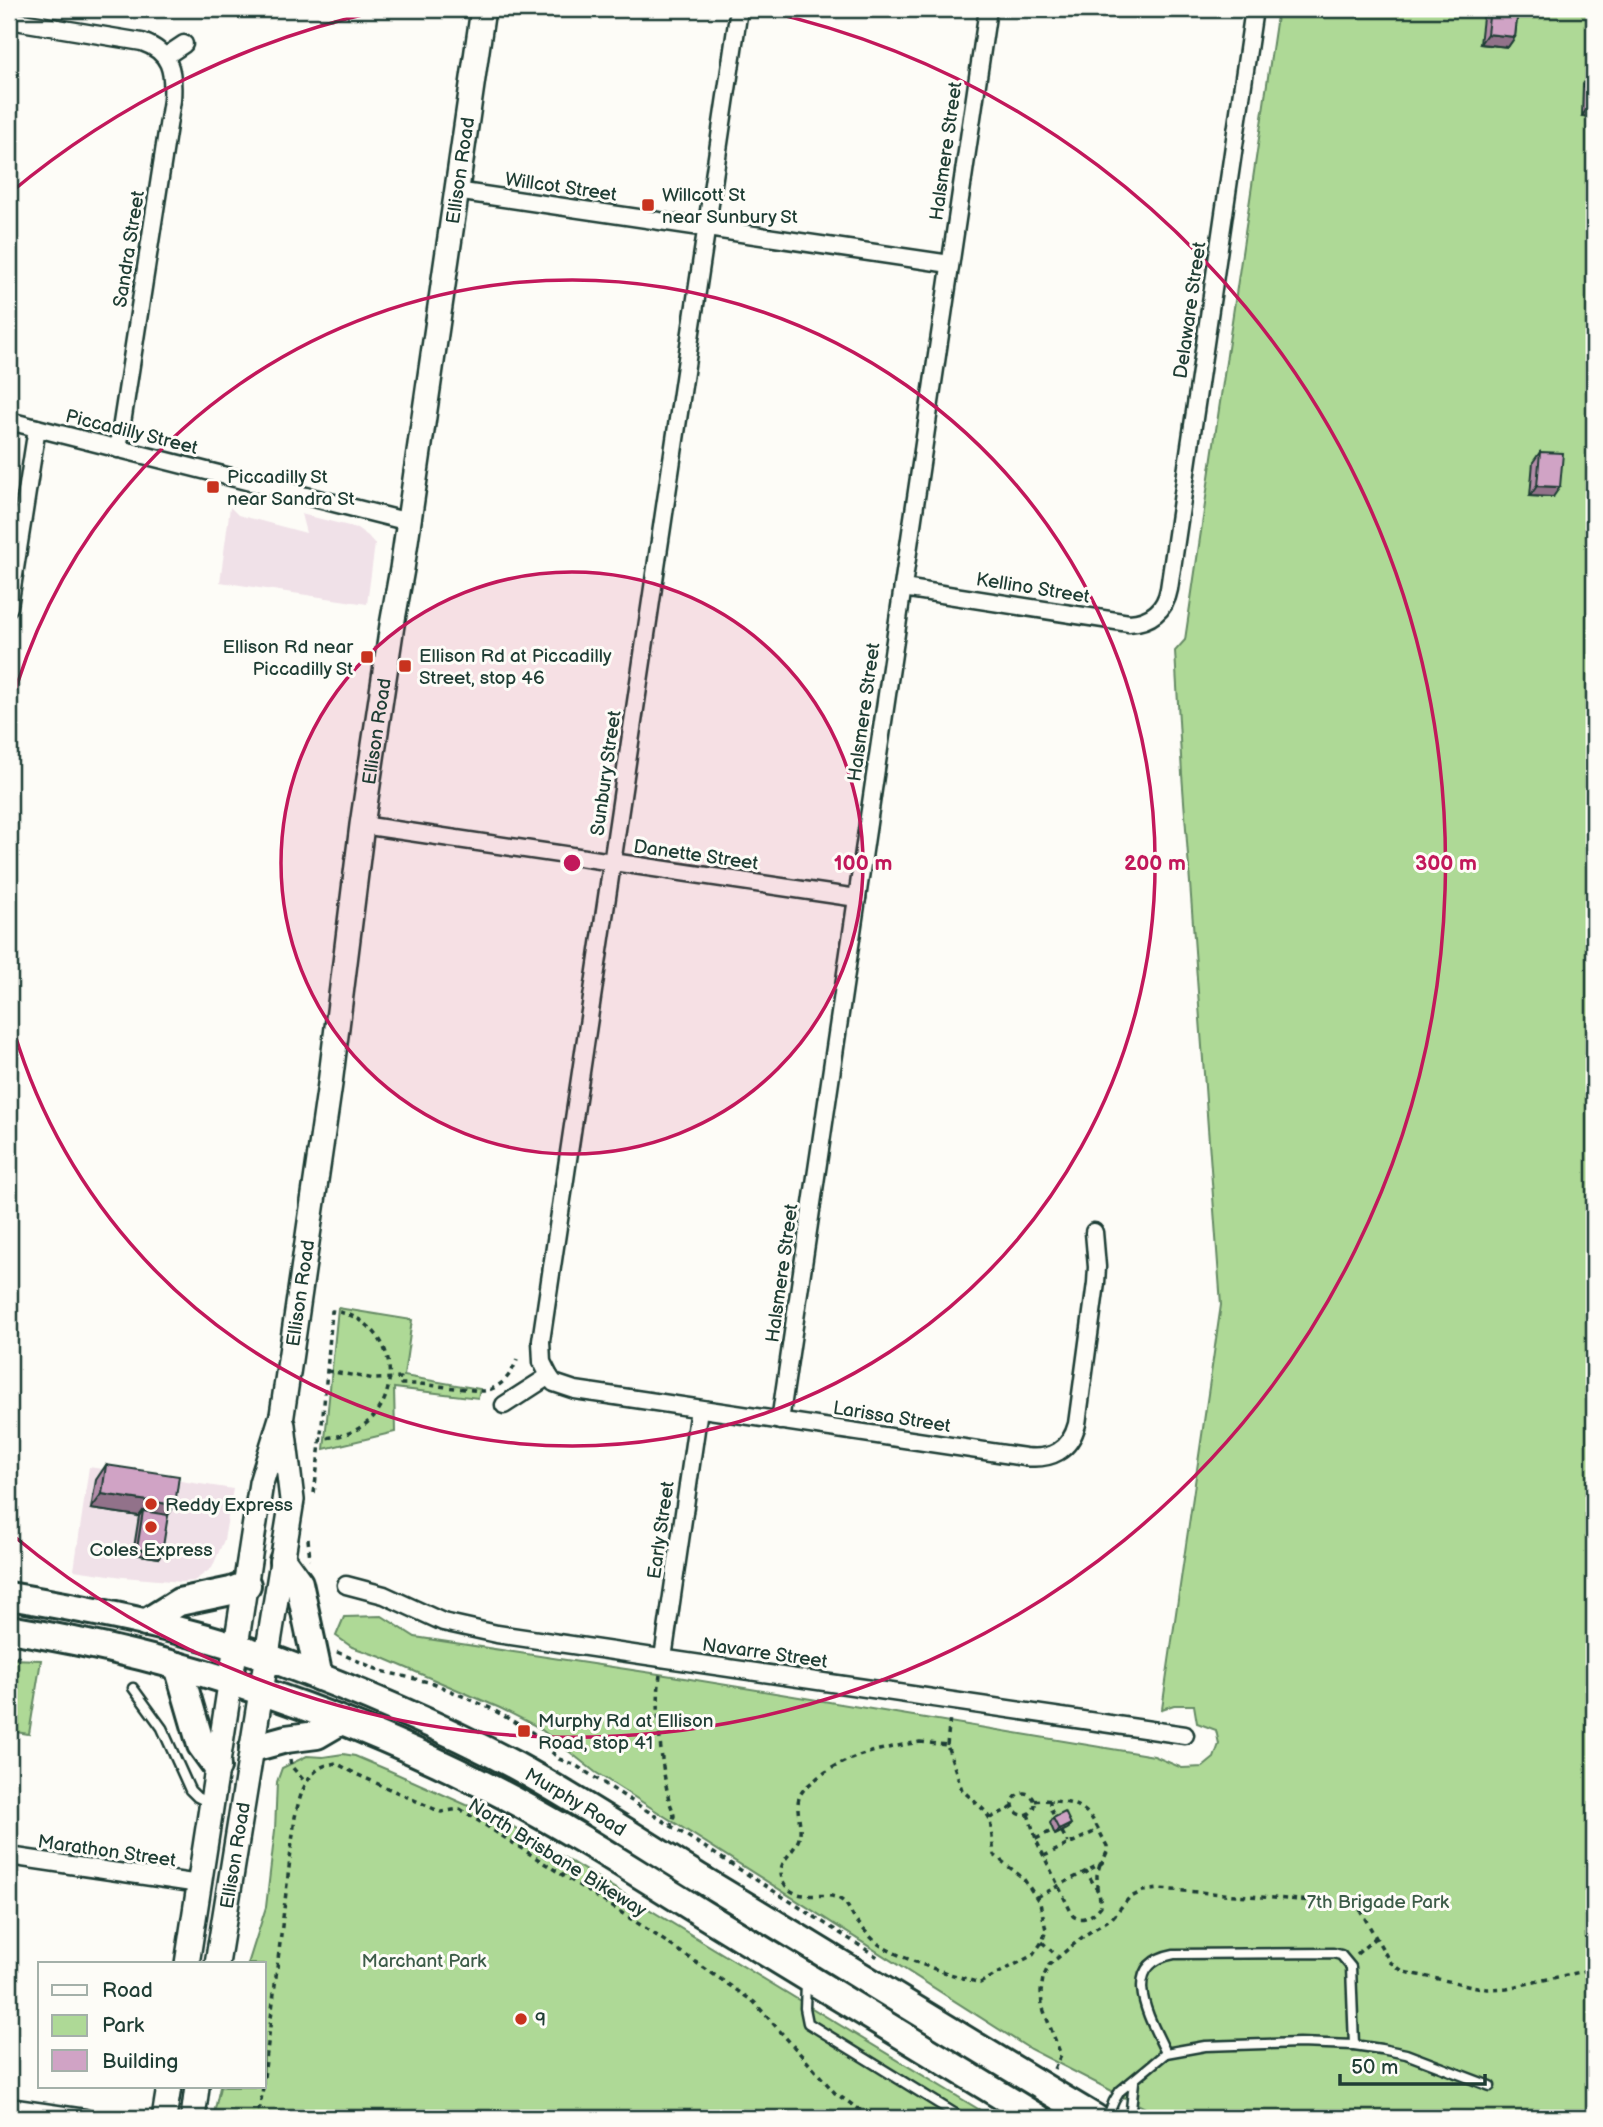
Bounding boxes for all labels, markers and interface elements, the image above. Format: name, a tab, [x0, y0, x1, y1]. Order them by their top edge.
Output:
street label: Halsmere Street	[925, 80, 968, 222]
street label: Ellison Road	[442, 116, 480, 226]
street label: Willcot Street	[503, 168, 618, 207]
place label: Willcott St near Sunbury St	[662, 184, 798, 229]
street label: Sandra Street	[109, 189, 150, 309]
marker: Willcott St near Sunbury St	[640, 197, 656, 213]
street label: Delaware Street	[1170, 240, 1211, 380]
street label: Piccadilly Street	[63, 405, 200, 460]
place label: Piccadilly St near Sandra St	[227, 466, 355, 511]
marker: Piccadilly St near Sandra St	[205, 479, 221, 495]
street label: Kellino Street	[974, 568, 1091, 609]
place label: Ellison Rd near Piccadilly St	[222, 636, 354, 681]
street label: Halsmere Street	[843, 641, 886, 783]
place label: Ellison Rd at Piccadilly Street, stop 46	[419, 645, 612, 690]
marker: Ellison Rd near Piccadilly St	[359, 649, 375, 665]
marker: Ellison Rd at Piccadilly Street, stop 46	[397, 658, 413, 674]
street label: Ellison Road	[358, 677, 397, 786]
street label: Sunbury Street	[586, 709, 627, 837]
street label: Danette Street	[632, 835, 760, 876]
centre of rings	[560, 851, 584, 875]
text: 100 m	[834, 851, 892, 876]
text: 200 m	[1124, 851, 1186, 876]
text: 300 m	[1415, 851, 1477, 876]
street label: Halsmere Street	[761, 1202, 804, 1344]
street label: Ellison Road	[282, 1238, 320, 1348]
street label: Larissa Street	[831, 1397, 952, 1438]
street label: Early Street	[643, 1480, 680, 1581]
place label: Reddy Express	[165, 1494, 293, 1517]
marker: Reddy Express	[143, 1496, 159, 1512]
marker: Coles Express	[143, 1519, 159, 1535]
place label: Coles Express	[89, 1539, 213, 1562]
street label: Navarre Street	[701, 1633, 829, 1674]
place label: Murphy Rd at Ellison Road, stop 41	[538, 1710, 713, 1755]
marker: Murphy Rd at Ellison Road, stop 41	[516, 1723, 532, 1739]
street label: Murphy Road	[521, 1763, 630, 1842]
street label: North Brisbane Bikeway	[464, 1794, 651, 1923]
street label: Ellison Road	[216, 1801, 256, 1911]
street label: Marathon Street	[36, 1830, 177, 1873]
park label: 7th Brigade Park	[1307, 1891, 1450, 1914]
park label: Marchant Park	[362, 1950, 487, 1973]
legend	[38, 1962, 266, 2088]
text: Road	[102, 1978, 153, 2003]
place label: 9	[535, 2009, 546, 2032]
marker: 9	[513, 2011, 529, 2027]
text: Park	[102, 2013, 145, 2038]
scale bar	[1340, 2043, 1486, 2087]
text: Building	[102, 2049, 178, 2074]
text: 50 m	[1351, 2055, 1398, 2080]

